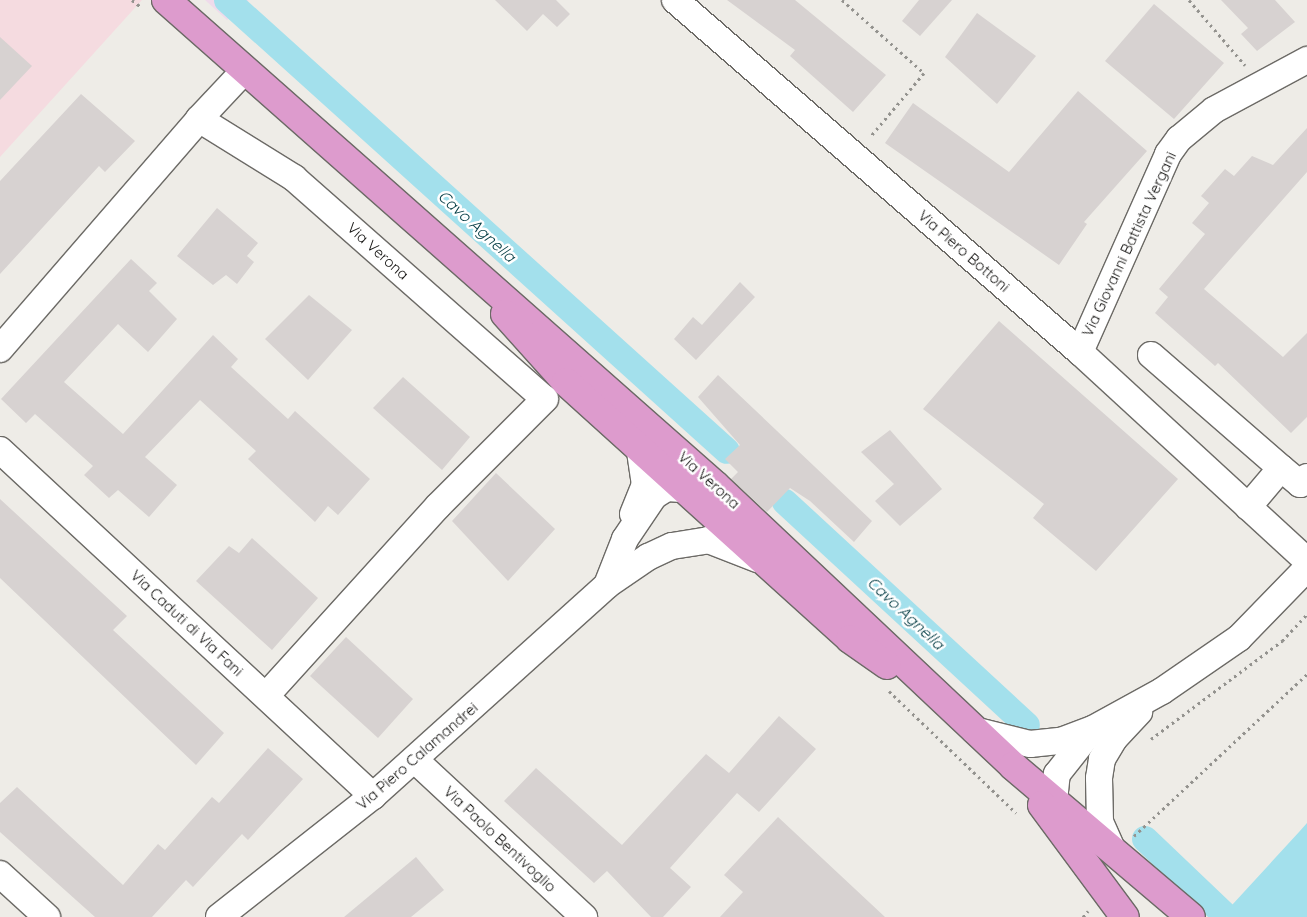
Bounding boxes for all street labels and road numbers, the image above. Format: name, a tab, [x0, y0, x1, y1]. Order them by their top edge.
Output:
street label: Via Giovanni Battista Vergani	[1078, 149, 1180, 339]
street label: Via Piero Bottoni	[915, 206, 1013, 296]
street label: Via Verona	[343, 219, 413, 283]
street label: Via Verona	[674, 448, 744, 512]
street label: Via Caduti di Via Fani	[127, 566, 247, 680]
street label: Via Piero Calamandrei	[353, 698, 481, 814]
street label: Via Paolo Bentivoglio	[440, 782, 560, 896]

